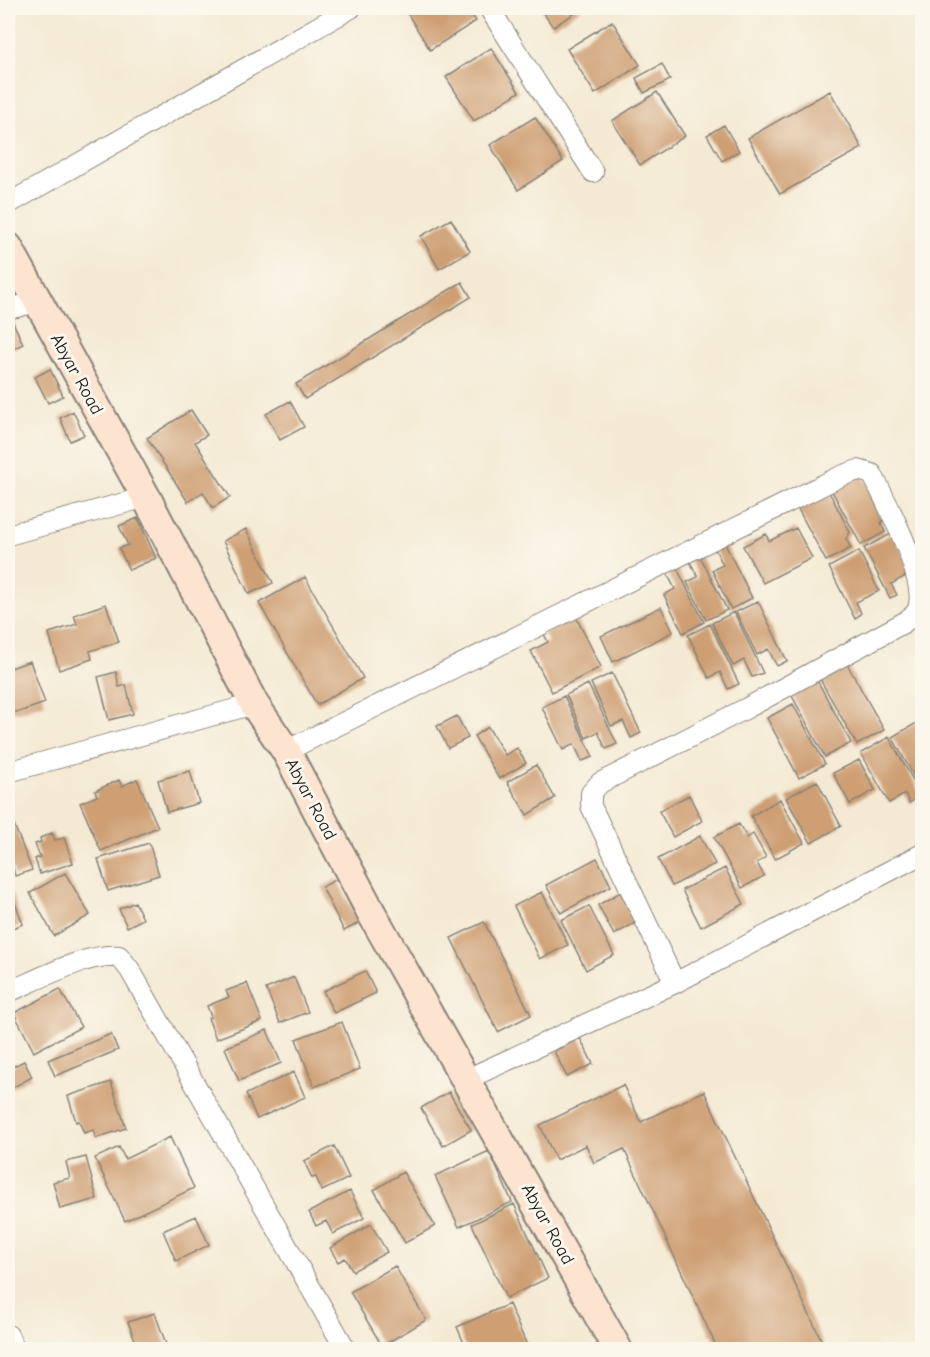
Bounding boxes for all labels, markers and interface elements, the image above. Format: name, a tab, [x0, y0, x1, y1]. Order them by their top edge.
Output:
street label: Abyar Road	[46, 330, 107, 418]
street label: Abyar Road	[280, 755, 341, 843]
street label: Abyar Road	[517, 1180, 578, 1268]

